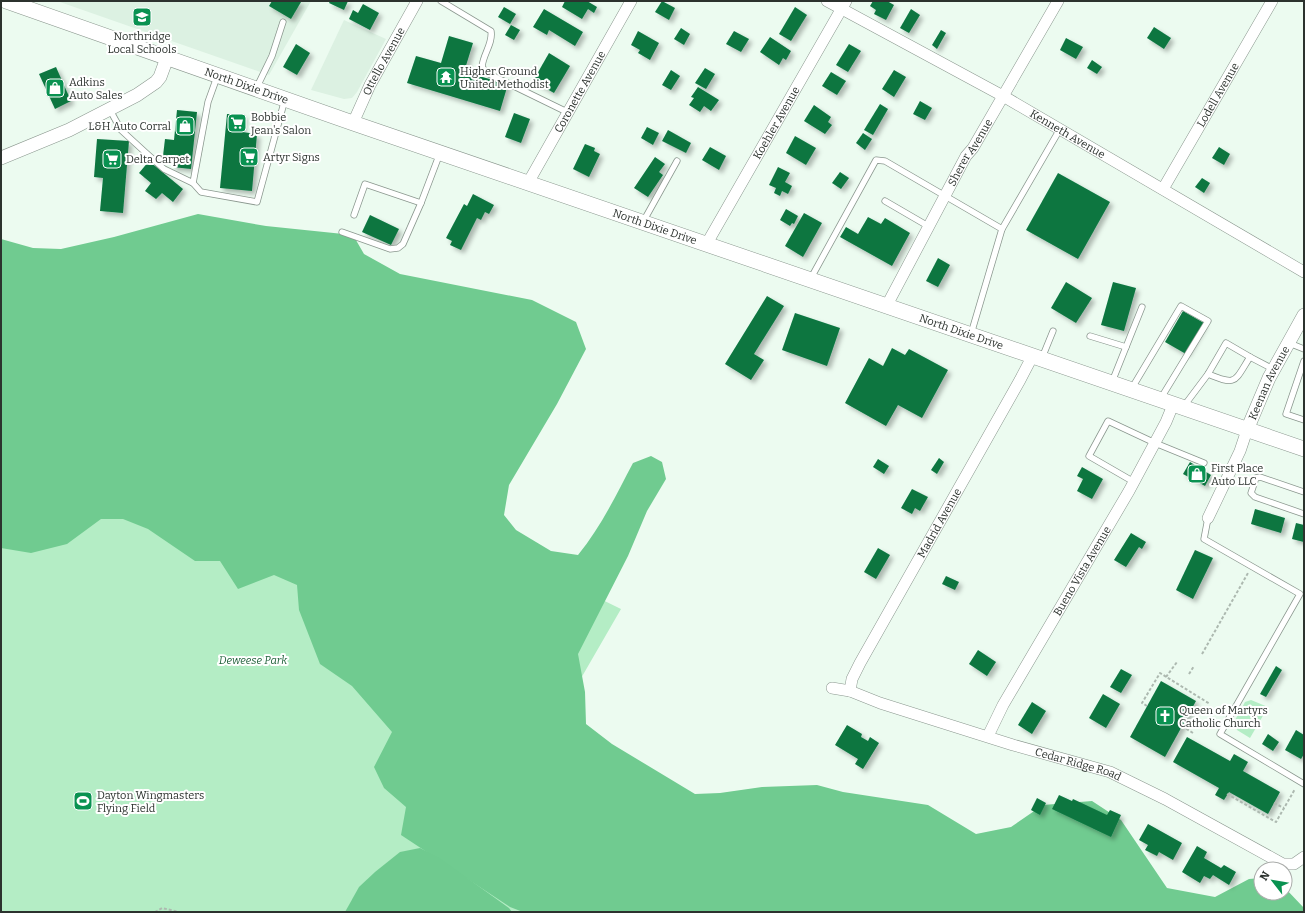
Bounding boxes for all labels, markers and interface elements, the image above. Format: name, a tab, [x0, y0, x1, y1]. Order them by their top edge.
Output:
school or university icon: Northridge Local Schools	[131, 6, 153, 28]
street label: Ottello Avenue	[360, 25, 408, 97]
place label: Northridge Local Schools	[108, 30, 176, 56]
street label: Coronette Avenue	[552, 49, 608, 135]
street label: Lodell Avenue	[1194, 61, 1242, 129]
street label: North Dixie Drive	[203, 65, 290, 107]
place label: Higher Ground United Methodist	[460, 65, 549, 91]
temple icon: Higher Ground United Methodist	[435, 66, 457, 88]
place label: Adkins Auto Sales	[69, 76, 122, 102]
shop icon: Adkins Auto Sales	[44, 77, 66, 99]
street label: Koehler Avenue	[751, 84, 803, 162]
street label: Kenneth Avenue	[1028, 107, 1107, 161]
place label: Bobbie Jean's Salon	[250, 111, 311, 137]
supermarket icon: Bobbie Jean's Salon	[226, 112, 248, 134]
shop icon: L&H Auto Corral	[174, 115, 196, 137]
street label: Sherer Avenue	[945, 117, 995, 188]
place label: L&H Auto Corral	[88, 120, 171, 133]
supermarket icon: Artyr Signs	[238, 146, 260, 168]
supermarket icon: Delta Carpet	[101, 148, 123, 170]
place label: Artyr Signs	[263, 151, 320, 164]
place label: Delta Carpet	[126, 153, 189, 166]
street label: North Dixie Drive	[611, 207, 699, 247]
street label: North Dixie Drive	[918, 312, 1005, 352]
street label: Keenan Avenue	[1246, 344, 1292, 422]
place label: First Place Auto LLC	[1211, 462, 1263, 488]
shop icon: First Place Auto LLC	[1186, 463, 1208, 485]
street label: Madrid Avenue	[915, 486, 964, 560]
street label: Bueno Vista Avenue	[1051, 524, 1114, 618]
park label: Deweese Park	[219, 654, 288, 667]
place label: Queen of Martyrs Catholic Church	[1179, 704, 1268, 730]
church icon: Queen of Martyrs Catholic Church	[1154, 705, 1176, 727]
street label: Cedar Ridge Road	[1034, 745, 1124, 784]
place label: Dayton Wingmasters Flying Field	[97, 789, 204, 815]
sports icon: Dayton Wingmasters Flying Field	[72, 790, 94, 812]
north arrow	[1253, 861, 1293, 901]
text: N	[1257, 869, 1273, 883]

